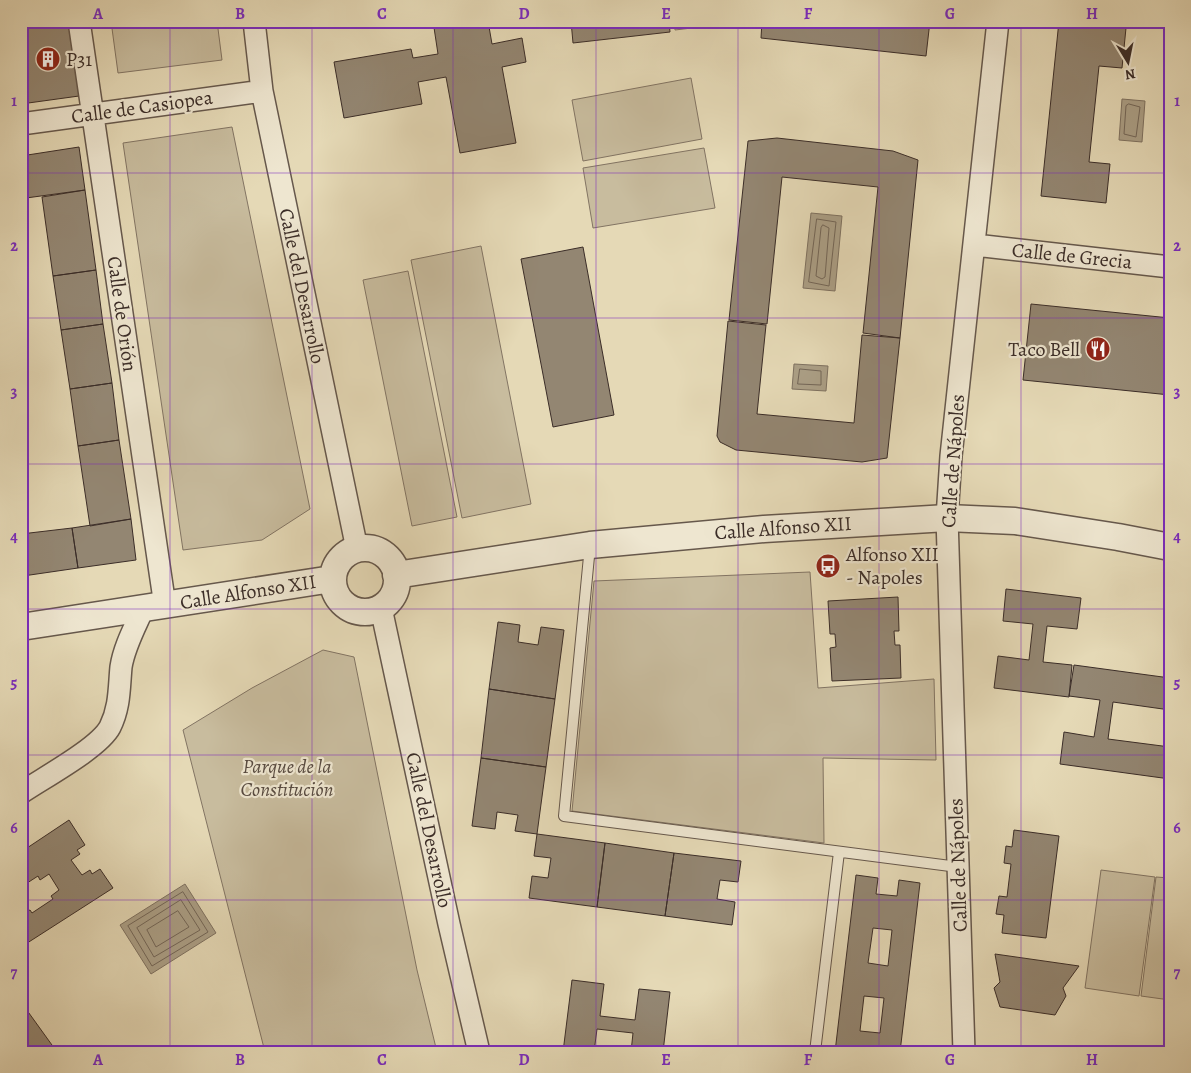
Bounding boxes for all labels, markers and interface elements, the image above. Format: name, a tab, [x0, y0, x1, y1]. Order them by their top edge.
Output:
text: A	[92, 3, 104, 25]
text: B	[235, 3, 245, 25]
text: C	[377, 3, 387, 25]
text: D	[518, 3, 530, 25]
text: E	[661, 3, 671, 25]
text: F	[804, 3, 813, 25]
text: G	[945, 3, 955, 25]
text: H	[1086, 3, 1098, 25]
north arrow	[1104, 38, 1154, 88]
building icon: P31	[35, 46, 61, 72]
place label: P31	[66, 46, 92, 73]
text: N	[1123, 64, 1137, 85]
street label: Calle de Casiopea	[70, 84, 215, 130]
text: 1	[11, 90, 17, 112]
text: 1	[1174, 90, 1180, 112]
street label: Calle del Desarrollo	[272, 206, 332, 366]
text: 2	[10, 235, 18, 257]
text: 2	[1173, 235, 1181, 257]
street label: Calle de Grecia	[1010, 236, 1134, 276]
street label: Calle de Orión	[101, 255, 143, 373]
place label: Taco Bell	[1008, 336, 1080, 363]
restaurant icon: Taco Bell	[1085, 336, 1111, 362]
text: 3	[11, 381, 18, 403]
text: 3	[1174, 381, 1181, 403]
street label: Calle de Nápoles	[935, 393, 971, 529]
street label: Calle Alfonso XII	[714, 510, 852, 546]
text: 4	[10, 526, 18, 548]
text: 4	[1173, 526, 1181, 548]
place label: Alfonso XII - Napoles	[845, 541, 939, 591]
bus stop icon: Alfonso XII - Napoles	[815, 553, 841, 579]
street label: Calle Alfonso XII	[178, 568, 318, 616]
text: 5	[11, 672, 18, 694]
text: 5	[1174, 672, 1181, 694]
street label: Calle del Desarrollo	[399, 750, 459, 910]
park label: Parque de la Constitución	[240, 753, 334, 803]
street label: Calle de Nápoles	[942, 798, 974, 932]
text: 6	[10, 817, 18, 839]
text: 6	[1173, 817, 1181, 839]
text: 7	[11, 962, 18, 984]
text: 7	[1174, 962, 1181, 984]
text: A	[92, 1049, 104, 1071]
text: B	[235, 1049, 245, 1071]
text: C	[377, 1049, 387, 1071]
text: D	[518, 1049, 530, 1071]
text: E	[661, 1049, 671, 1071]
text: F	[804, 1049, 813, 1071]
text: G	[945, 1049, 955, 1071]
text: H	[1086, 1049, 1098, 1071]

